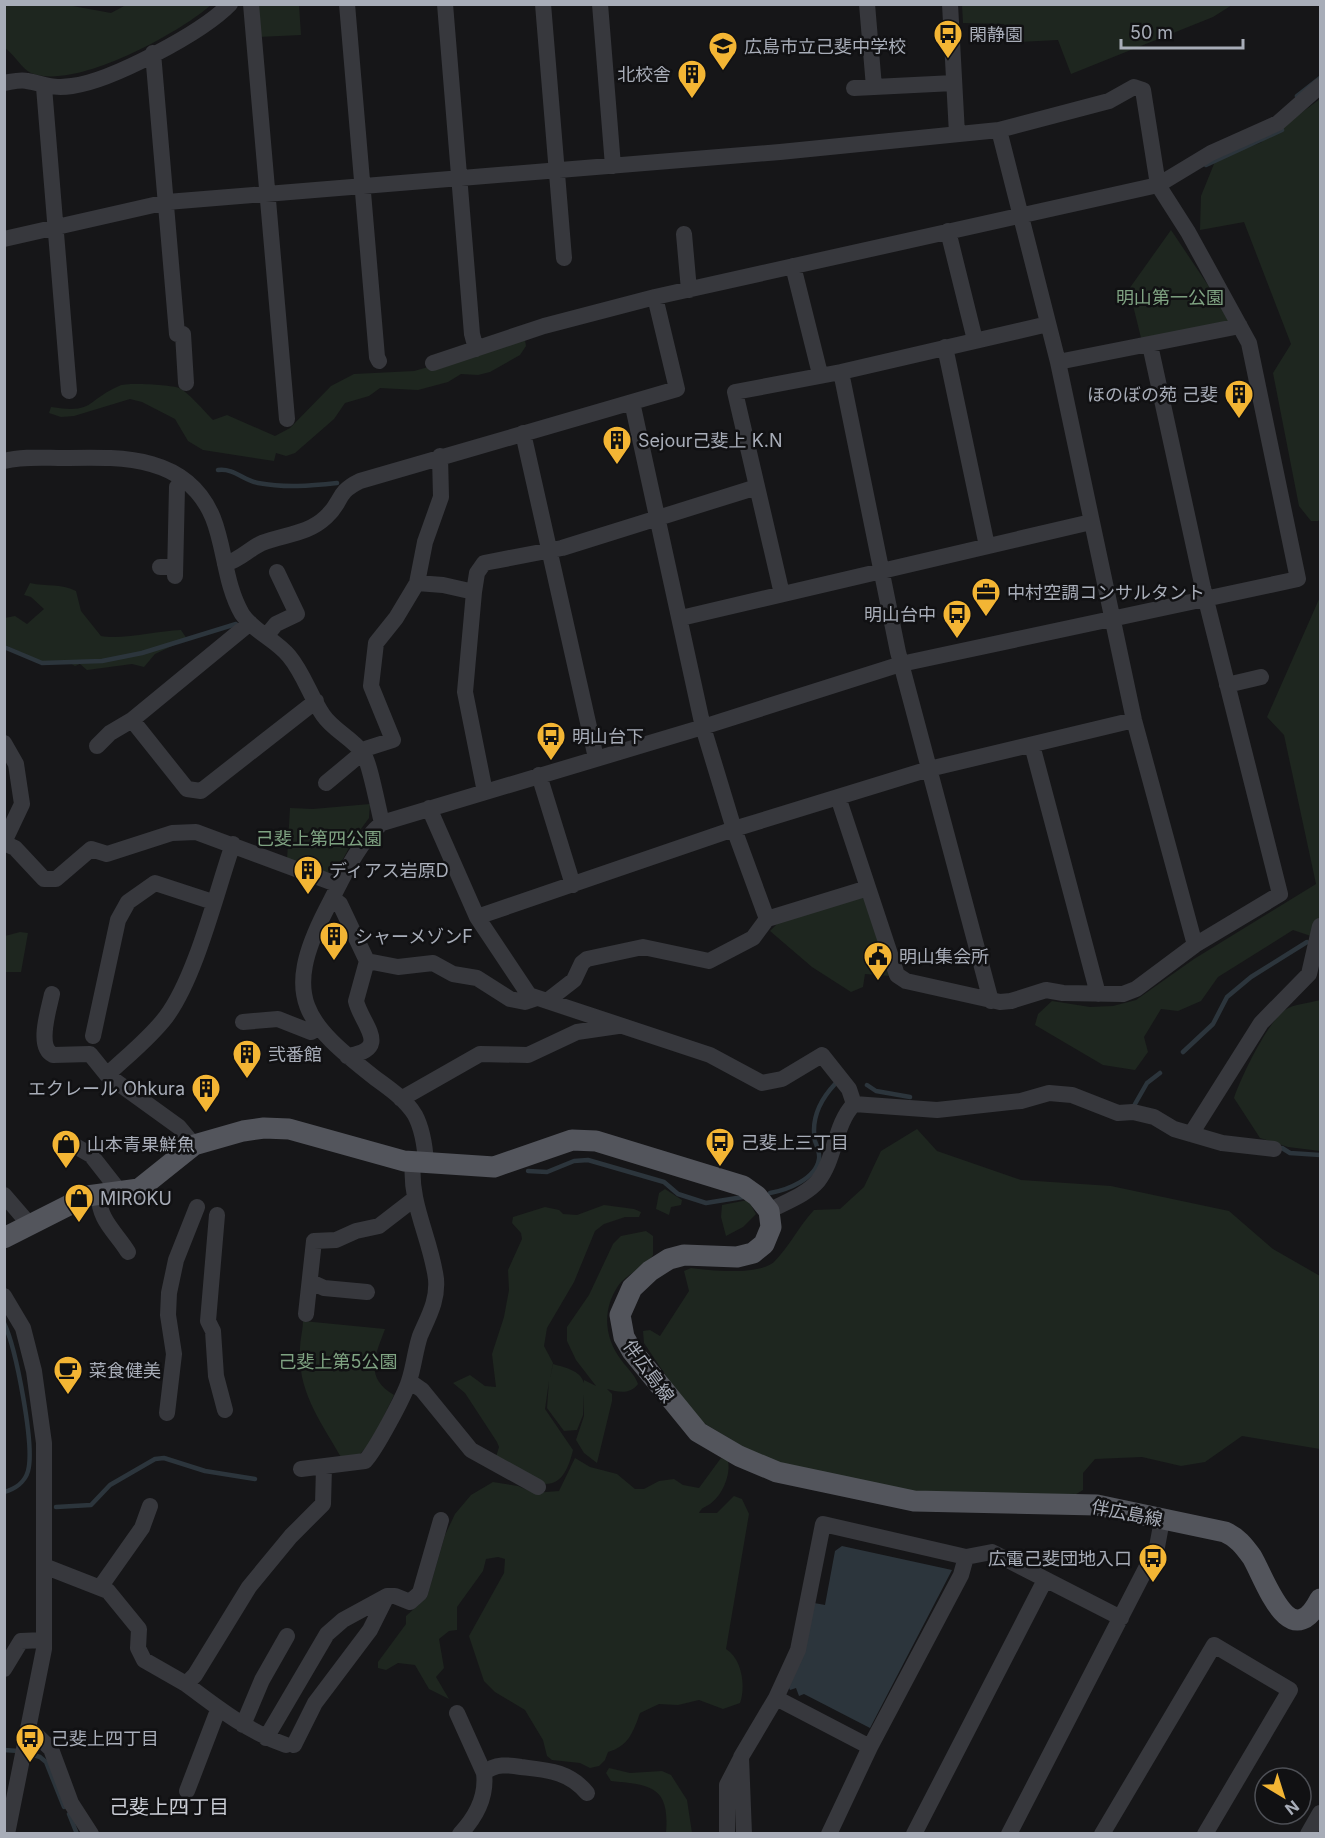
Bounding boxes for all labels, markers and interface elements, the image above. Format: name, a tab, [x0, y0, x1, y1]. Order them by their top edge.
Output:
scale bar	[1121, 12, 1242, 50]
bus stop icon: 閑静園	[932, 18, 964, 60]
text: 50 m	[1130, 22, 1173, 43]
place label: 閑静園	[969, 24, 1023, 45]
school or university icon: 広島市立己斐中学校	[707, 30, 739, 72]
place label: 広島市立己斐中学校	[744, 36, 906, 57]
building icon: 北校舎	[676, 58, 708, 100]
place label: 北校舎	[617, 64, 671, 85]
park label: 明山第一公園	[1116, 287, 1224, 308]
building icon: ほのぼの苑 己斐	[1223, 378, 1255, 420]
place label: ほのぼの苑 己斐	[1087, 384, 1218, 405]
building icon: Sejour己斐上 K.N	[601, 424, 633, 466]
place label: Sejour己斐上 K.N	[638, 430, 783, 451]
office icon: 中村空調コンサルタント	[970, 576, 1002, 618]
place label: 中村空調コンサルタント	[1007, 582, 1205, 603]
bus stop icon: 明山台中	[941, 598, 973, 640]
place label: 明山台中	[864, 604, 936, 625]
bus stop icon: 明山台下	[535, 720, 567, 762]
place label: 明山台下	[572, 726, 644, 747]
park label: 己斐上第四公園	[256, 828, 382, 849]
building icon: ディアス岩原D	[292, 854, 324, 896]
place label: ディアス岩原D	[329, 860, 449, 881]
building icon: シャーメゾンF	[318, 920, 350, 962]
place label: シャーメゾンF	[355, 926, 473, 947]
public building icon: 明山集会所	[862, 940, 894, 982]
place label: 明山集会所	[899, 946, 989, 967]
building icon: 弐番館	[231, 1038, 263, 1080]
place label: 弐番館	[268, 1044, 322, 1065]
building icon: エクレール Ohkura	[190, 1072, 222, 1114]
place label: エクレール Ohkura	[28, 1078, 185, 1099]
bus stop icon: 己斐上三丁目	[704, 1126, 736, 1168]
shop icon: 山本青果鮮魚	[50, 1128, 82, 1170]
place label: 己斐上三丁目	[741, 1132, 849, 1153]
place label: 山本青果鮮魚	[87, 1134, 195, 1155]
shop icon: MIROKU	[63, 1182, 95, 1224]
place label: MIROKU	[100, 1188, 172, 1209]
street label: 伴広島線	[619, 1336, 679, 1406]
park label: 己斐上第5公園	[279, 1351, 397, 1372]
cafe icon: 菜食健美	[52, 1354, 84, 1396]
place label: 菜食健美	[89, 1360, 161, 1381]
street label: 伴広島線	[1090, 1496, 1164, 1530]
bus stop icon: 広電己斐団地入口	[1137, 1542, 1169, 1584]
place label: 広電己斐団地入口	[988, 1548, 1132, 1569]
bus stop icon: 己斐上四丁目	[14, 1722, 46, 1764]
place label: 己斐上四丁目	[51, 1728, 159, 1749]
north arrow	[1253, 1766, 1313, 1826]
district label: 己斐上四丁目	[109, 1795, 229, 1819]
text: N	[1281, 1796, 1303, 1819]

